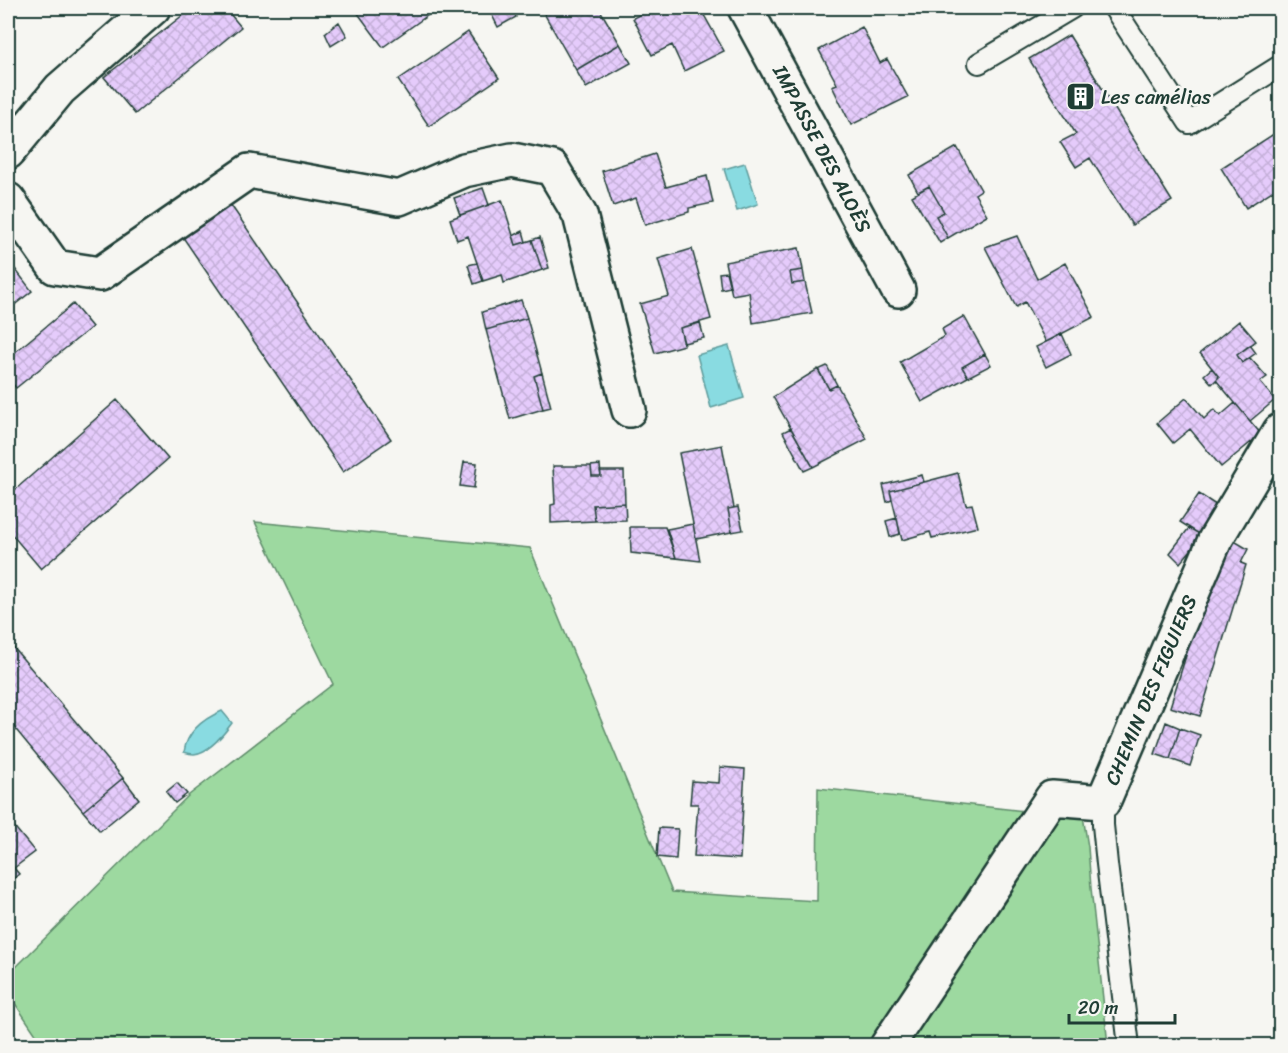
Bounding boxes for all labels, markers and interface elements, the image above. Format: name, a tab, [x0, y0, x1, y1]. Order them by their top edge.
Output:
street label: IMPASSE DES ALOÈS	[762, 58, 881, 240]
place label: Les camélias	[1101, 80, 1212, 115]
building icon: Les camélias	[1064, 81, 1096, 113]
street label: CHEMIN DES FIGUIERS	[1095, 589, 1207, 791]
scale bar	[1069, 987, 1176, 1025]
text: 20 m	[1078, 992, 1118, 1024]

